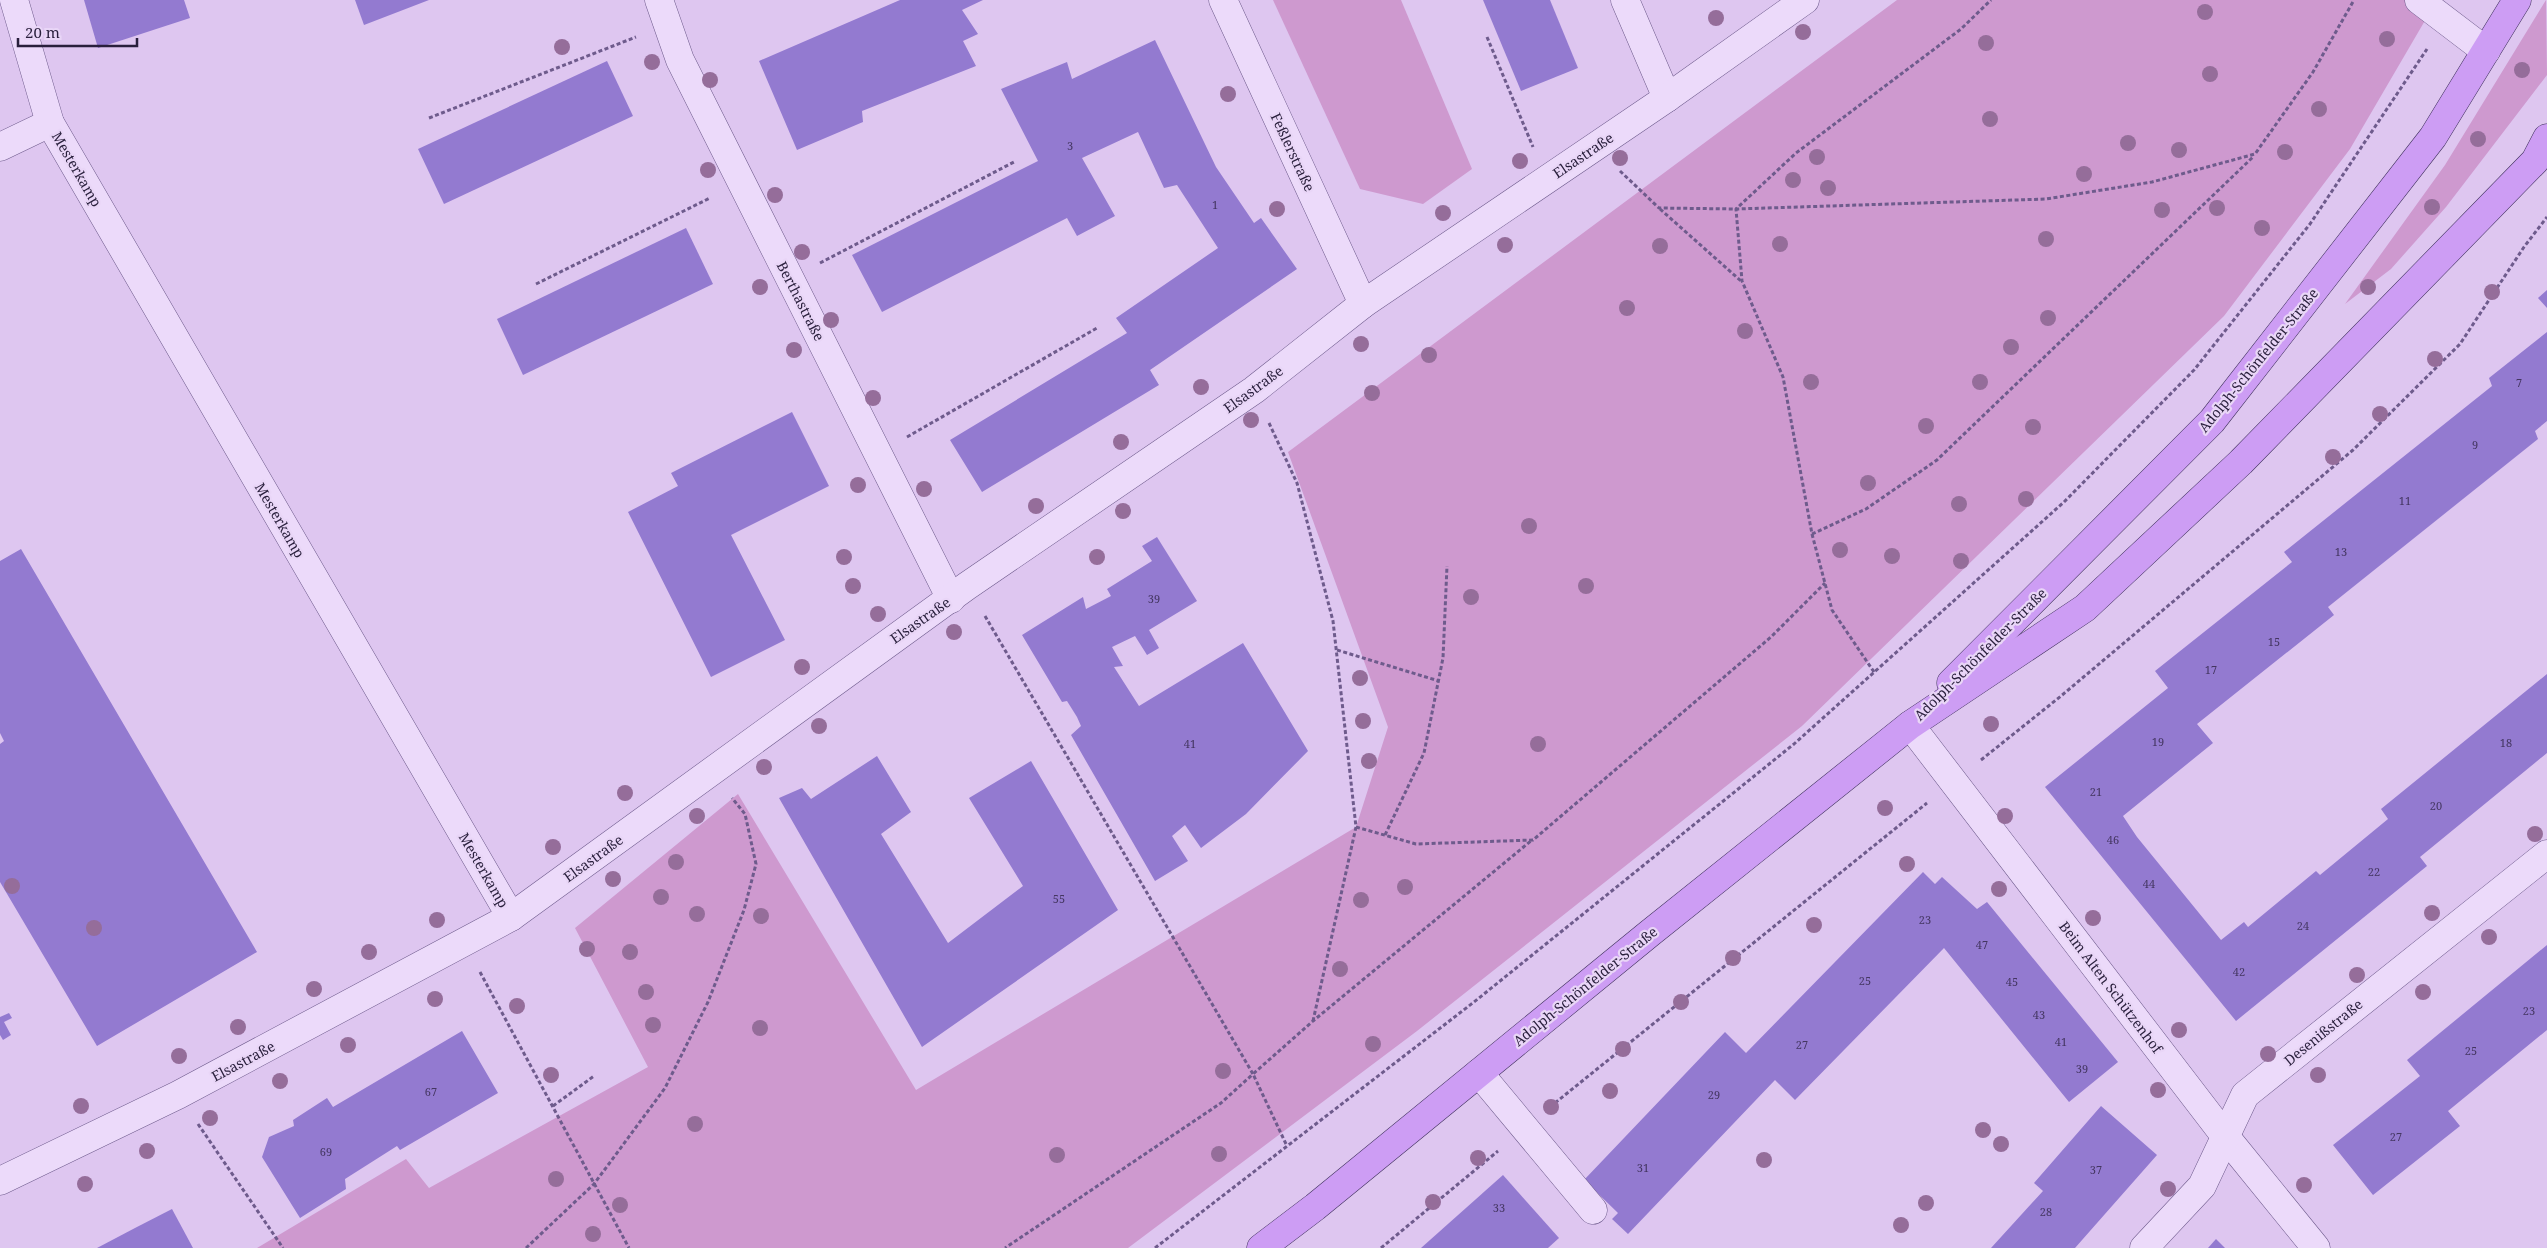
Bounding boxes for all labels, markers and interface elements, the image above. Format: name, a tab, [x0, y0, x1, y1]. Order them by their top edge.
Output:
scale bar	[18, 15, 136, 47]
text: 20 m	[25, 22, 60, 42]
street label: Feßlerstraße	[1266, 110, 1320, 194]
street label: Mesterkamp	[48, 128, 106, 210]
street label: Elsastraße	[1549, 128, 1617, 182]
house number: 3	[1067, 138, 1073, 153]
house number: 1	[1212, 197, 1218, 212]
street label: Berthastraße	[773, 258, 829, 344]
street label: Adolph-Schönfelder-Straße	[2194, 284, 2322, 436]
street label: Elsastraße	[1219, 361, 1287, 417]
house number: 7	[2516, 375, 2522, 390]
house number: 9	[2472, 437, 2478, 452]
street label: Mesterkamp	[251, 479, 309, 561]
house number: 11	[2399, 493, 2411, 508]
house number: 13	[2335, 544, 2347, 559]
street label: Adolph-Schönfelder-Straße	[1910, 584, 2050, 724]
house number: 39	[1148, 591, 1160, 606]
street label: Elsastraße	[886, 592, 954, 648]
house number: 15	[2268, 634, 2280, 649]
house number: 17	[2205, 662, 2217, 677]
house number: 19	[2152, 734, 2164, 749]
house number: 18	[2500, 735, 2512, 750]
house number: 41	[1184, 736, 1196, 751]
house number: 21	[2090, 784, 2102, 799]
house number: 20	[2430, 798, 2442, 813]
street label: Mesterkamp	[455, 829, 513, 911]
street label: Elsastraße	[559, 830, 627, 886]
house number: 46	[2107, 832, 2119, 847]
house number: 22	[2368, 864, 2380, 879]
house number: 44	[2143, 876, 2155, 891]
house number: 55	[1053, 891, 1065, 906]
house number: 23	[1919, 912, 1931, 927]
street label: Beim Alten Schützenhof	[2055, 917, 2168, 1058]
house number: 24	[2297, 918, 2309, 933]
street label: Adolph-Schönfelder-Straße	[1509, 922, 1661, 1050]
house number: 47	[1976, 937, 1988, 952]
house number: 42	[2233, 964, 2245, 979]
house number: 25	[1859, 973, 1871, 988]
house number: 45	[2006, 974, 2018, 989]
street label: Desenißstraße	[2280, 994, 2366, 1070]
house number: 23	[2523, 1003, 2535, 1018]
house number: 43	[2033, 1007, 2045, 1022]
house number: 41	[2055, 1034, 2067, 1049]
street label: Elsastraße	[208, 1036, 278, 1086]
house number: 27	[1796, 1037, 1808, 1052]
house number: 25	[2465, 1043, 2477, 1058]
house number: 39	[2076, 1061, 2088, 1076]
house number: 67	[425, 1084, 437, 1099]
house number: 29	[1708, 1087, 1720, 1102]
house number: 27	[2390, 1129, 2402, 1144]
house number: 69	[320, 1144, 332, 1159]
house number: 31	[1637, 1160, 1649, 1175]
house number: 37	[2090, 1162, 2102, 1177]
house number: 33	[1493, 1200, 1505, 1215]
house number: 28	[2040, 1204, 2052, 1219]

